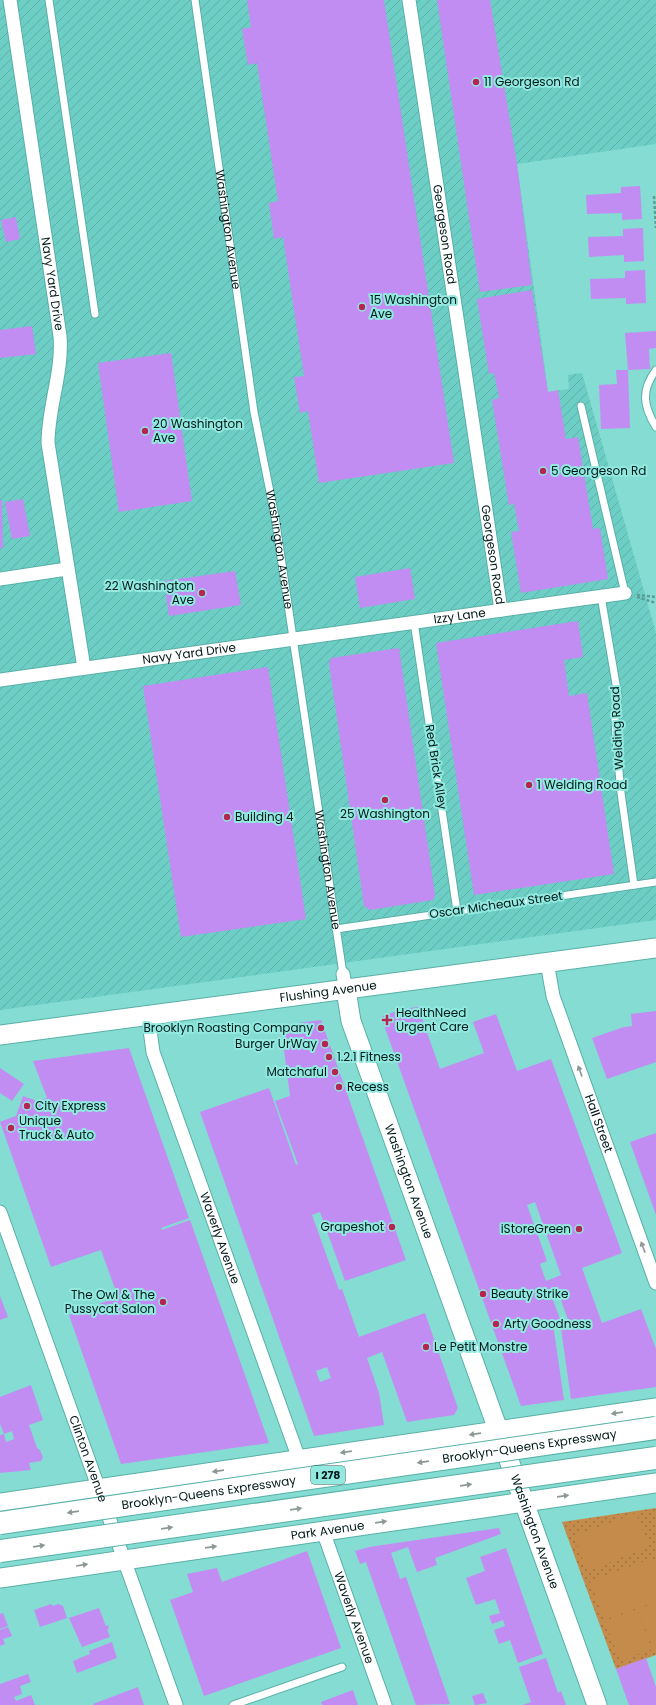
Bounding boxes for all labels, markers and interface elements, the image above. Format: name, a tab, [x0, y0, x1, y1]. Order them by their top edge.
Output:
place label: 11 Georgeson Rd	[484, 73, 580, 90]
marker: 11 Georgeson Rd	[471, 77, 481, 87]
street label: Washington Avenue	[211, 169, 245, 291]
street label: Georgeson Road	[429, 183, 461, 285]
street label: Navy Yard Drive	[37, 236, 68, 332]
place label: 15 Washington Ave	[370, 291, 457, 322]
marker: 15 Washington Ave	[357, 302, 367, 312]
place label: 20 Washington Ave	[153, 415, 243, 446]
marker: 20 Washington Ave	[140, 426, 150, 436]
place label: 5 Georgeson Rd	[551, 462, 646, 479]
marker: 5 Georgeson Rd	[538, 466, 548, 476]
street label: Washington Avenue	[262, 488, 298, 610]
street label: Georgeson Road	[477, 504, 509, 606]
place label: 22 Washington Ave	[105, 577, 194, 608]
marker: 22 Washington Ave	[197, 588, 207, 598]
street label: Izzy Lane	[432, 604, 487, 628]
street label: Navy Yard Drive	[141, 638, 237, 668]
street label: Welding Road	[606, 686, 627, 770]
street label: Red Brick Alley	[421, 723, 452, 811]
place label: 1 Welding Road	[537, 776, 627, 793]
marker: 1 Welding Road	[524, 780, 534, 790]
marker: 25 Washington	[380, 795, 390, 805]
place label: 25 Washington	[340, 805, 430, 822]
place label: Building 4	[235, 808, 294, 825]
street label: Washington Avenue	[311, 809, 345, 931]
marker: Building 4	[222, 812, 232, 822]
street label: Oscar Micheaux Street	[428, 887, 564, 922]
street label: Flushing Avenue	[278, 976, 378, 1006]
place label: HealthNeed Urgent Care	[396, 1004, 469, 1035]
marker: HealthNeed Urgent Care	[381, 1014, 393, 1026]
place label: Brooklyn Roasting Company	[143, 1019, 313, 1036]
marker: Brooklyn Roasting Company	[316, 1023, 326, 1033]
place label: Burger UrWay	[235, 1035, 317, 1052]
marker: Burger UrWay	[320, 1039, 330, 1049]
place label: 1.2.1 Fitness	[337, 1048, 401, 1065]
marker: 1.2.1 Fitness	[324, 1052, 334, 1062]
place label: Matchaful	[267, 1063, 327, 1080]
one-way arrow	[577, 1065, 583, 1077]
marker: Matchaful	[330, 1067, 340, 1077]
place label: Recess	[347, 1078, 389, 1095]
marker: Recess	[334, 1082, 344, 1092]
street label: Hall Street	[581, 1092, 617, 1155]
place label: City Express	[35, 1097, 106, 1114]
marker: City Express	[22, 1101, 32, 1111]
place label: Unique Truck & Auto	[19, 1112, 95, 1143]
street label: Washington Avenue	[381, 1122, 438, 1241]
marker: Unique Truck & Auto	[6, 1123, 16, 1133]
street label: Waverly Avenue	[196, 1190, 245, 1286]
place label: Grapeshot	[321, 1218, 384, 1235]
place label: iStoreGreen	[501, 1220, 571, 1237]
marker: Grapeshot	[387, 1222, 397, 1232]
marker: iStoreGreen	[574, 1224, 584, 1234]
one-way arrow	[640, 1240, 646, 1252]
place label: Beauty Strike	[491, 1285, 568, 1302]
place label: The Owl & The Pussycat Salon	[65, 1286, 155, 1317]
marker: Beauty Strike	[478, 1289, 488, 1299]
marker: The Owl & The Pussycat Salon	[158, 1297, 168, 1307]
place label: Arty Goodness	[504, 1315, 591, 1332]
marker: Arty Goodness	[491, 1319, 501, 1329]
place label: Le Petit Monstre	[434, 1338, 527, 1355]
marker: Le Petit Monstre	[421, 1342, 431, 1352]
one-way arrow	[611, 1410, 623, 1416]
street label: Clinton Avenue	[65, 1413, 112, 1504]
street label: Brooklyn-Queens Expressway	[441, 1425, 618, 1467]
one-way arrow	[469, 1431, 481, 1437]
one-way arrow	[340, 1449, 352, 1455]
one-way arrow	[417, 1459, 429, 1465]
road number: I 278	[311, 1466, 345, 1484]
one-way arrow	[211, 1468, 224, 1474]
street label: Brooklyn-Queens Expressway	[120, 1471, 297, 1513]
street label: Washington Avenue	[507, 1472, 564, 1591]
one-way arrow	[460, 1482, 472, 1488]
one-way arrow	[557, 1493, 569, 1499]
one-way arrow	[290, 1506, 302, 1512]
one-way arrow	[67, 1509, 79, 1515]
street label: Park Avenue	[290, 1516, 365, 1544]
one-way arrow	[375, 1519, 387, 1525]
one-way arrow	[161, 1525, 173, 1531]
one-way arrow	[33, 1543, 45, 1549]
one-way arrow	[205, 1544, 217, 1550]
one-way arrow	[76, 1562, 88, 1568]
street label: Waverly Avenue	[330, 1569, 379, 1666]

